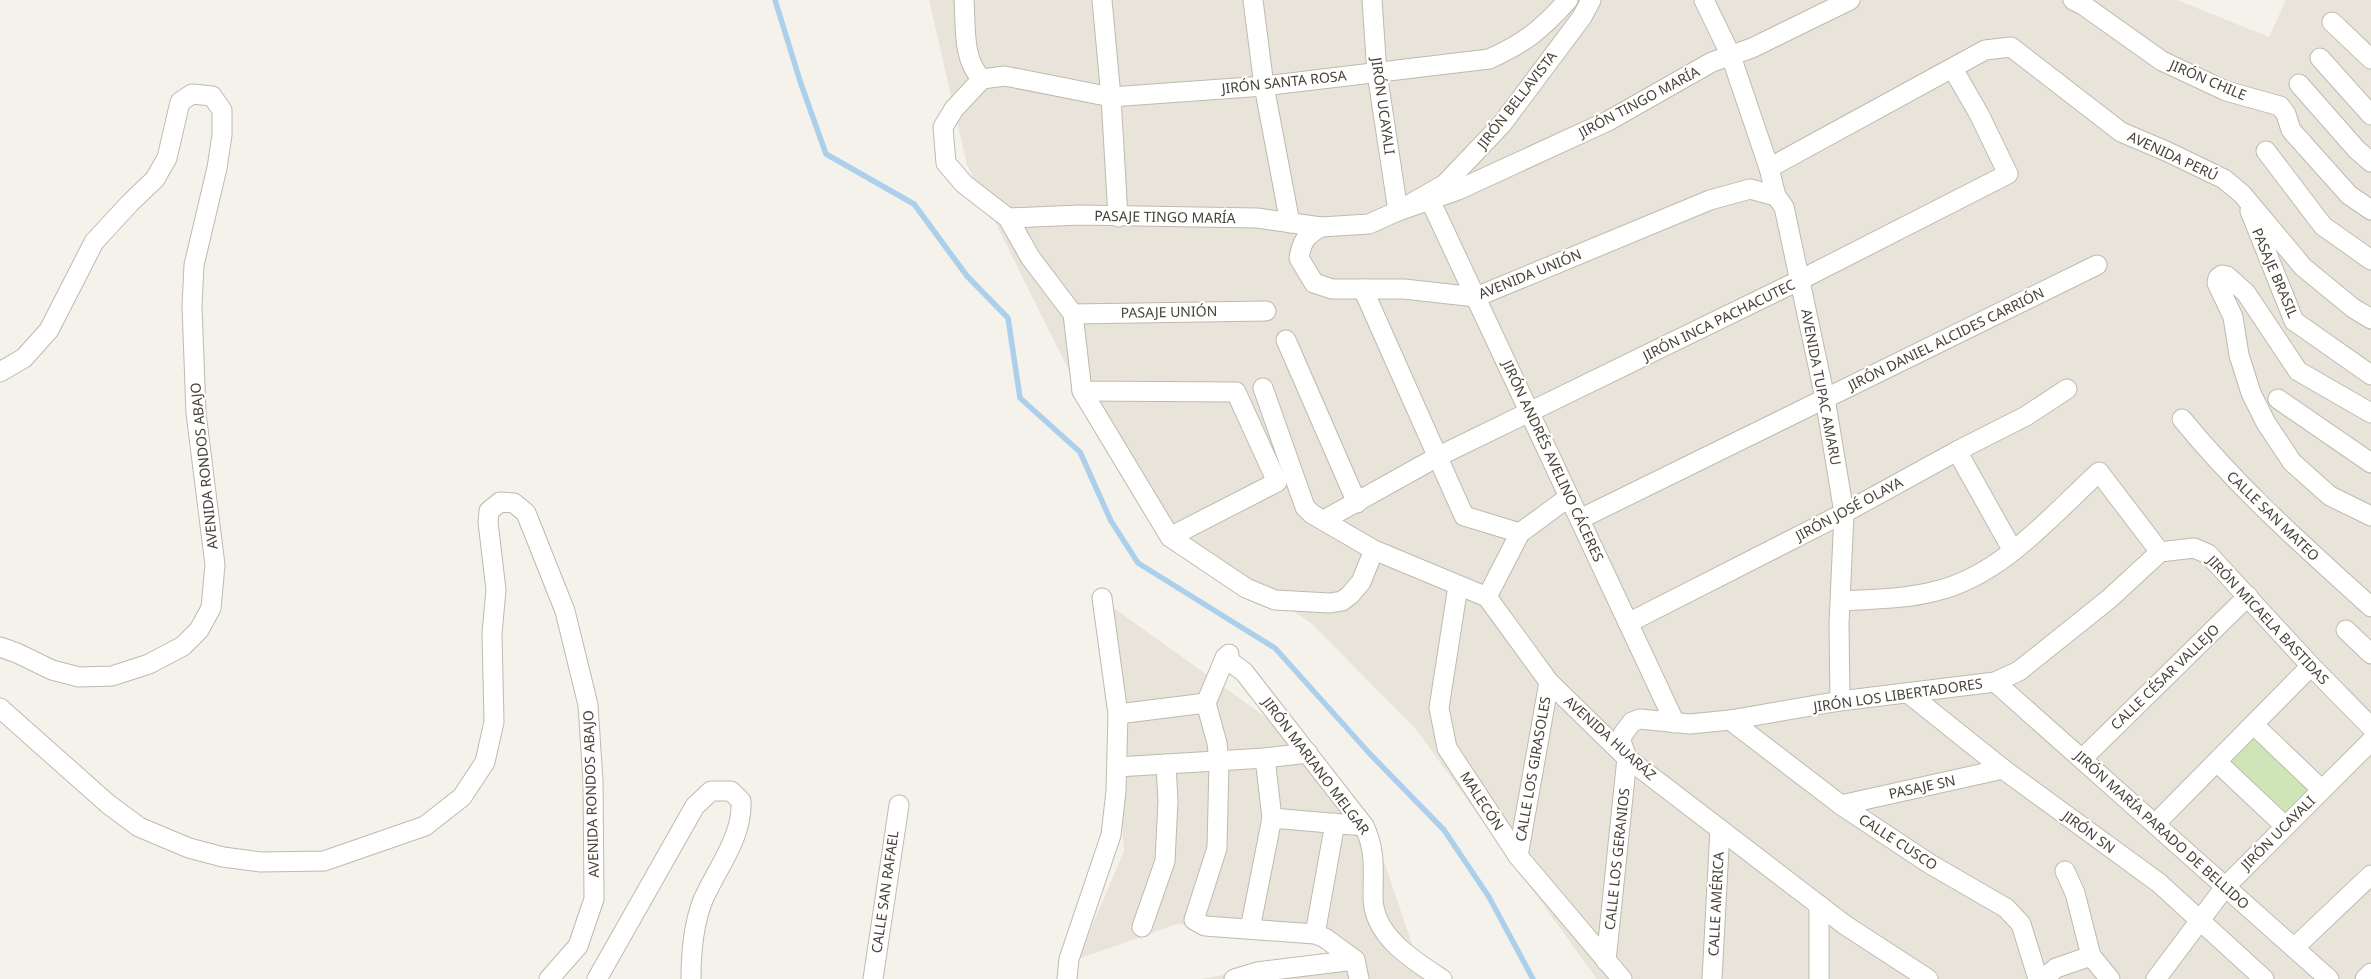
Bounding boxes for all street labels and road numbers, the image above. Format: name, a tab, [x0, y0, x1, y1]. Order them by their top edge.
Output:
street label: JIRÓN BELLAVISTA	[1471, 47, 1561, 154]
street label: JIRÓN UCAYALI	[1367, 54, 1400, 156]
street label: JIRÓN CHILE	[2165, 54, 2249, 104]
street label: JIRÓN TINGO MARÍA	[1573, 62, 1703, 142]
street label: JIRÓN SANTA ROSA	[1219, 65, 1347, 98]
street label: AVENIDA PERÚ	[2125, 126, 2221, 185]
street label: PASAJE TINGO MARÍA	[1094, 206, 1236, 227]
street label: PASAJE BRASIL	[2248, 225, 2303, 321]
street label: AVENIDA UNIÓN	[1475, 244, 1584, 303]
street label: JIRÓN INCA PACHACUTEC	[1638, 274, 1798, 366]
street label: JIRÓN DANIEL ALCIDES CARRIÓN	[1843, 283, 2047, 395]
street label: PASAJE UNIÓN	[1121, 301, 1217, 322]
street label: AVENIDA TUPAC AMARU	[1797, 307, 1846, 467]
street label: JIRÓN ANDRÉS AVELINO CÁCERES	[1497, 355, 1609, 565]
street label: AVENIDA RONDOS ABAJO	[185, 382, 222, 550]
street label: CALLE SAN MATEO	[2223, 466, 2324, 565]
street label: JIRÓN JOSÉ OLAYA	[1790, 472, 1906, 546]
street label: JIRÓN MICAELA BASTIDAS	[2202, 549, 2334, 689]
street label: CALLE CÉSAR VALLEJO	[2106, 620, 2223, 734]
street label: JIRÓN LOS LIBERTADORES	[1810, 673, 1984, 716]
street label: AVENIDA HUARÁZ	[1560, 691, 1660, 784]
street label: JIRÓN MARIANO MELGAR	[1257, 692, 1374, 838]
street label: CALLE LOS GIRASOLES	[1510, 694, 1555, 843]
street label: AVENIDA RONDOS ABAJO	[578, 710, 603, 878]
street label: JIRÓN MARÍA PARADO DE BELLIDO	[2070, 745, 2254, 913]
street label: MALECÓN	[1456, 767, 1509, 834]
street label: PASAJE SN	[1887, 770, 1957, 803]
street label: CALLE LOS GERANIOS	[1600, 787, 1633, 931]
street label: JIRÓN UCAYALI	[2235, 791, 2319, 875]
street label: JIRÓN SN	[2057, 805, 2119, 857]
street label: CALLE CUSCO	[1855, 809, 1941, 874]
street label: CALLE SAN RAFAEL	[867, 829, 903, 954]
street label: CALLE AMÉRICA	[1703, 851, 1728, 957]

